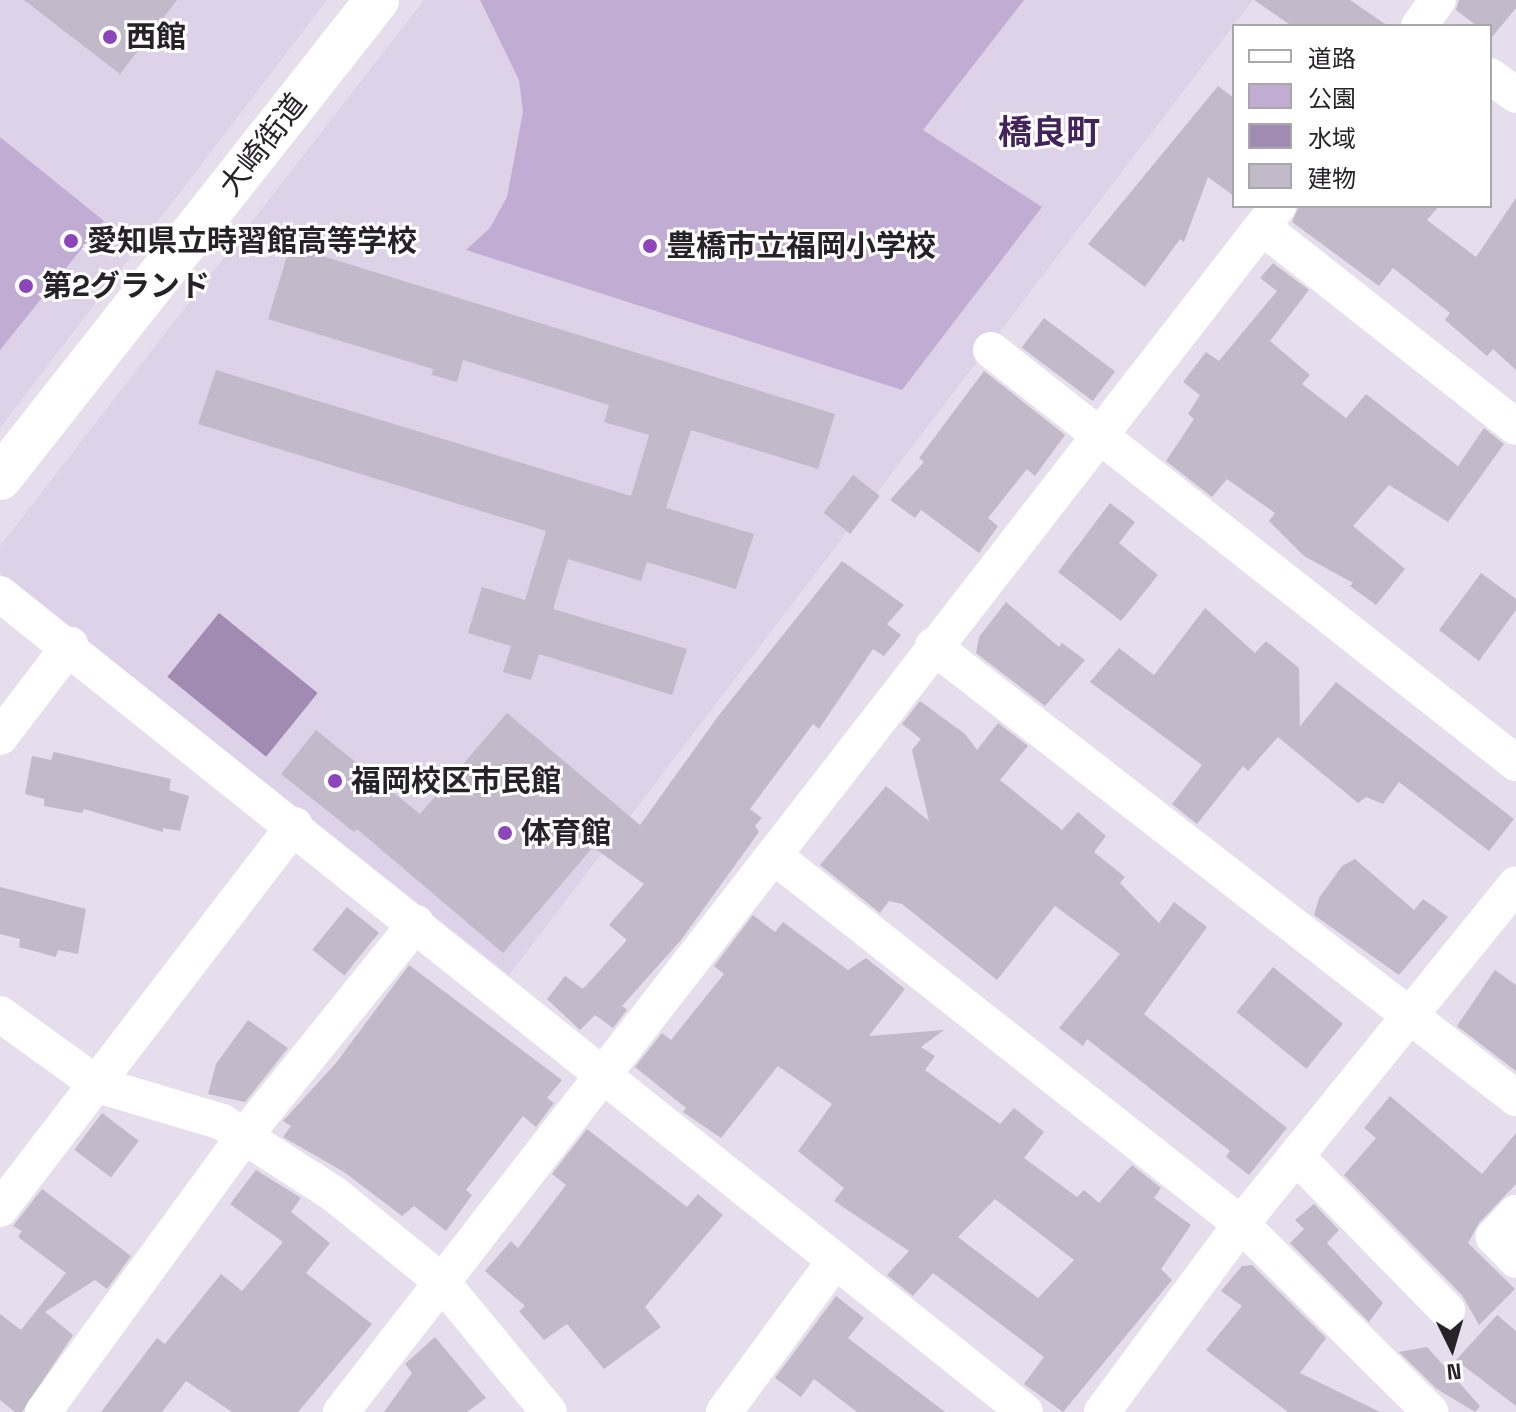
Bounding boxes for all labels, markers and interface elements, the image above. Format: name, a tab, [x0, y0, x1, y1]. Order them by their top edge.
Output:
place label: 西館	[126, 19, 186, 55]
legend	[1232, 24, 1492, 208]
marker: 西館	[101, 28, 119, 46]
text: 道路	[1308, 43, 1356, 74]
text: 公園	[1308, 83, 1356, 114]
street label: 大崎街道	[212, 87, 314, 203]
district label: 橋良町	[998, 113, 1100, 153]
text: 水域	[1308, 123, 1356, 154]
text: 建物	[1308, 163, 1356, 194]
place label: 愛知県立時習館高等学校	[87, 223, 417, 259]
place label: 豊橋市立福岡小学校	[666, 228, 936, 264]
marker: 愛知県立時習館高等学校	[62, 232, 80, 250]
marker: 豊橋市立福岡小学校	[641, 237, 659, 255]
place label: 第2グランド	[42, 268, 210, 304]
marker: 第2グランド	[17, 277, 35, 295]
place label: 福岡校区市民館	[351, 763, 561, 799]
marker: 福岡校区市民館	[326, 772, 344, 790]
place label: 体育館	[521, 815, 611, 851]
marker: 体育館	[496, 824, 514, 842]
north arrow	[1412, 1308, 1492, 1388]
text: N	[1446, 1357, 1463, 1386]

